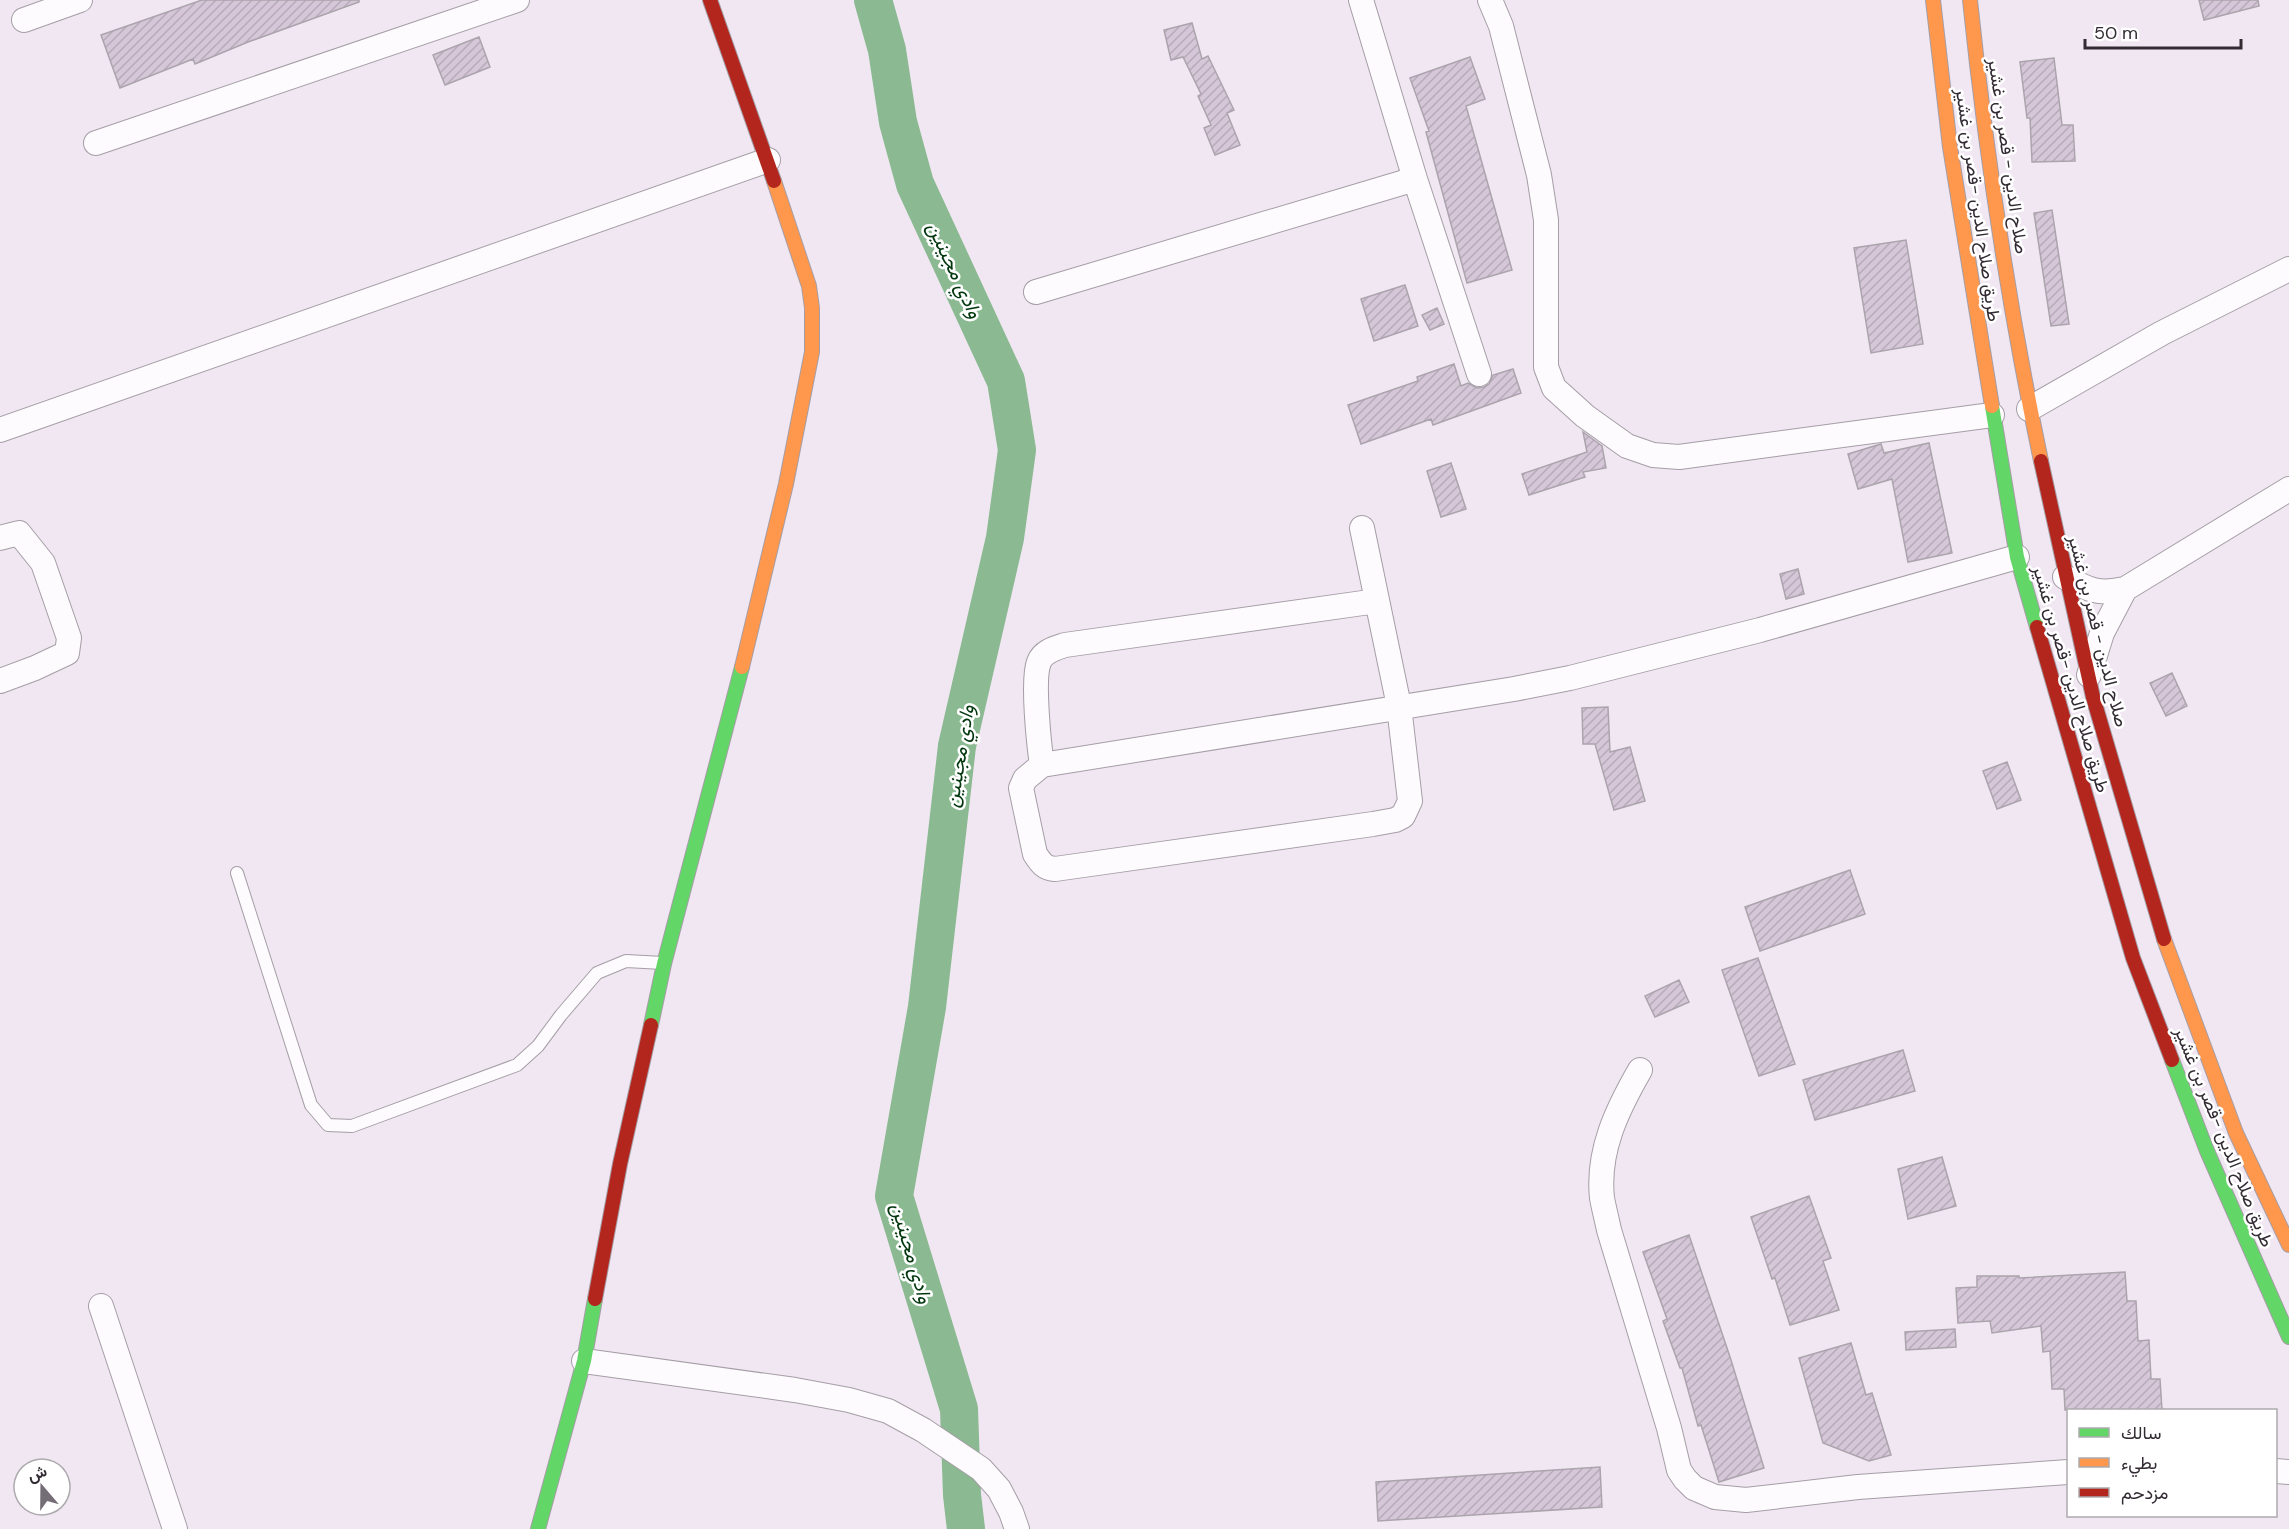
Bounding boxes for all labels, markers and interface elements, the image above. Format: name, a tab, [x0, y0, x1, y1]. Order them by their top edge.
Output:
scale bar	[2085, 12, 2241, 50]
text: 50 m	[2094, 21, 2138, 45]
street label: صلاح الدين - قصر بن غشير	[1982, 56, 2034, 255]
street label: طريق صلاح الدين -قصر بن غشير	[1950, 86, 2006, 323]
water label: وادي مجينين	[919, 218, 989, 324]
street label: صلاح الدين - قصر بن غشير	[2062, 531, 2134, 730]
street label: طريق صلاح الدين -قصر بن غشير	[2027, 562, 2115, 796]
water label: وادي مجينين	[938, 703, 983, 810]
street label: طريق صلاح الدين -قصر بن غشير	[2168, 1022, 2279, 1251]
water label: وادي مجينين	[882, 1200, 939, 1307]
legend	[2067, 1409, 2277, 1517]
text: سالك	[2121, 1421, 2161, 1445]
text: بطيء	[2121, 1451, 2157, 1478]
north arrow	[12, 1457, 72, 1517]
text: ش	[24, 1460, 50, 1487]
text: مزدحم	[2121, 1481, 2168, 1505]

